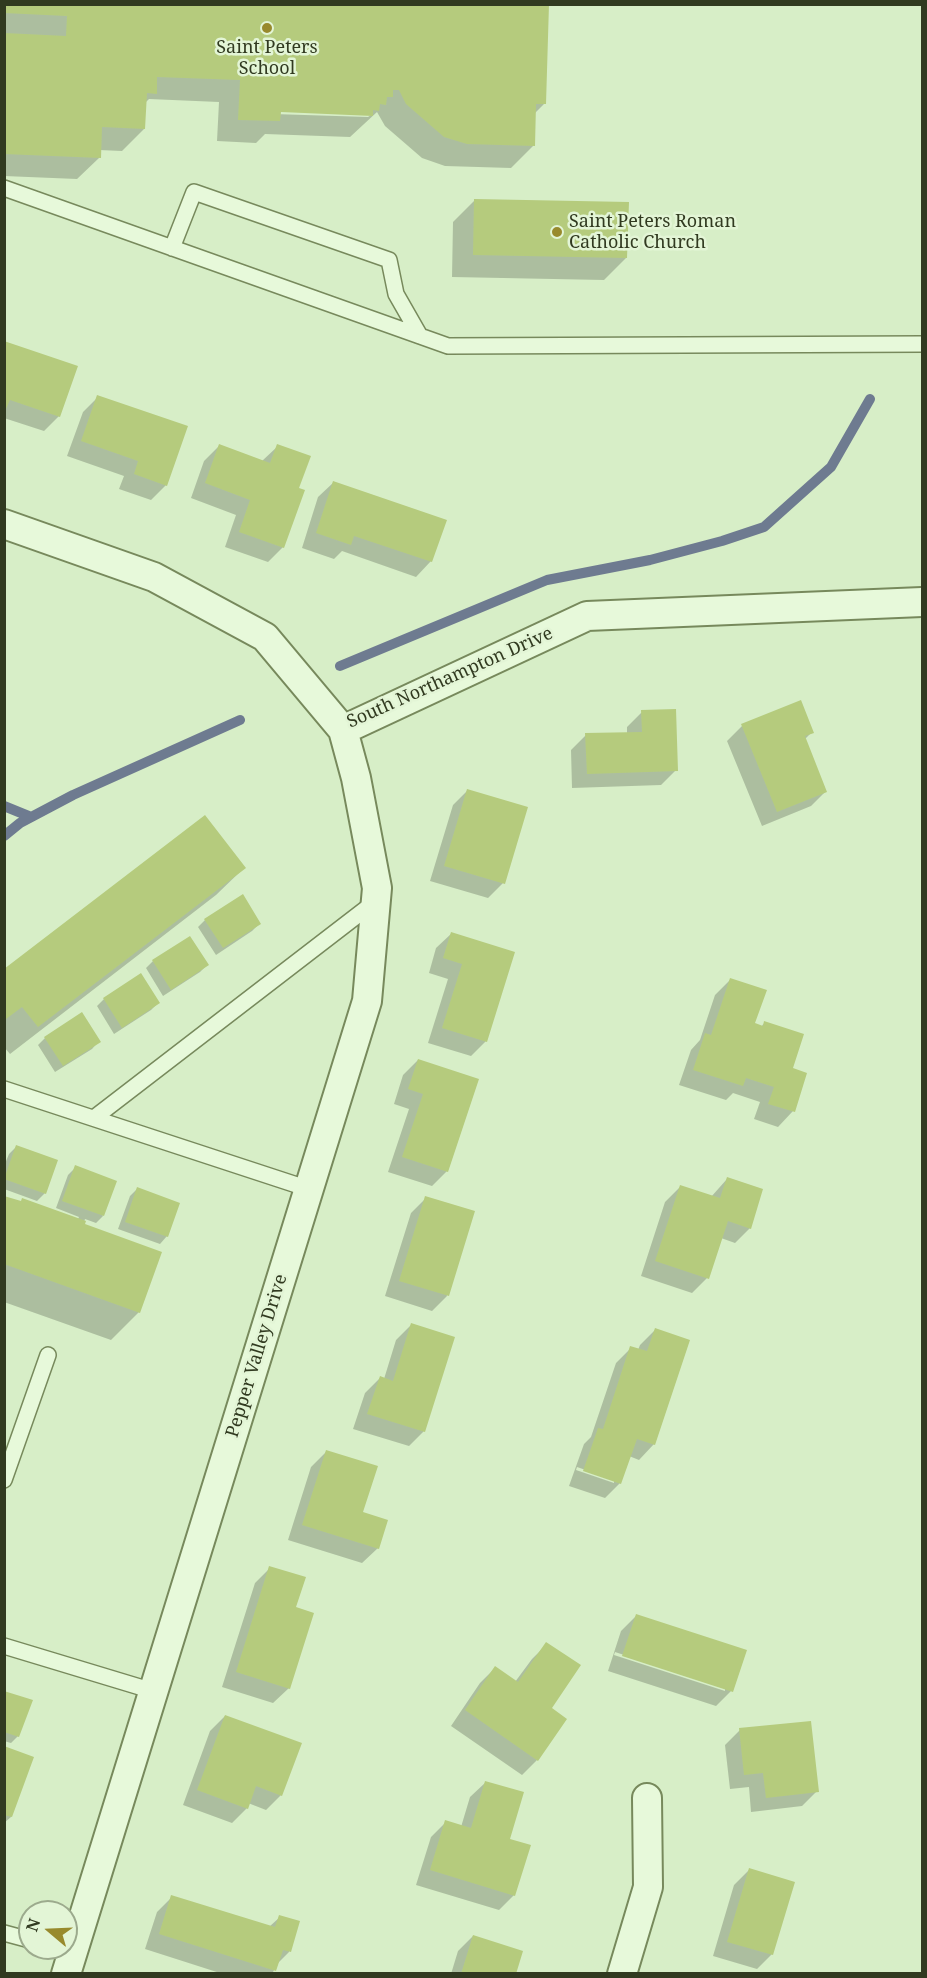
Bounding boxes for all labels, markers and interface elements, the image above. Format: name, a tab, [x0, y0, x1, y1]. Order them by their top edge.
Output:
marker: Saint Peters School	[260, 21, 274, 35]
place label: Saint Peters School	[216, 37, 318, 80]
place label: Saint Peters Roman Catholic Church	[569, 211, 736, 254]
marker: Saint Peters Roman Catholic Church	[550, 225, 564, 239]
street label: South Northampton Drive	[344, 623, 556, 733]
street label: Pepper Valley Drive	[222, 1272, 292, 1440]
north arrow	[18, 1900, 78, 1960]
text: N	[20, 1915, 45, 1934]

